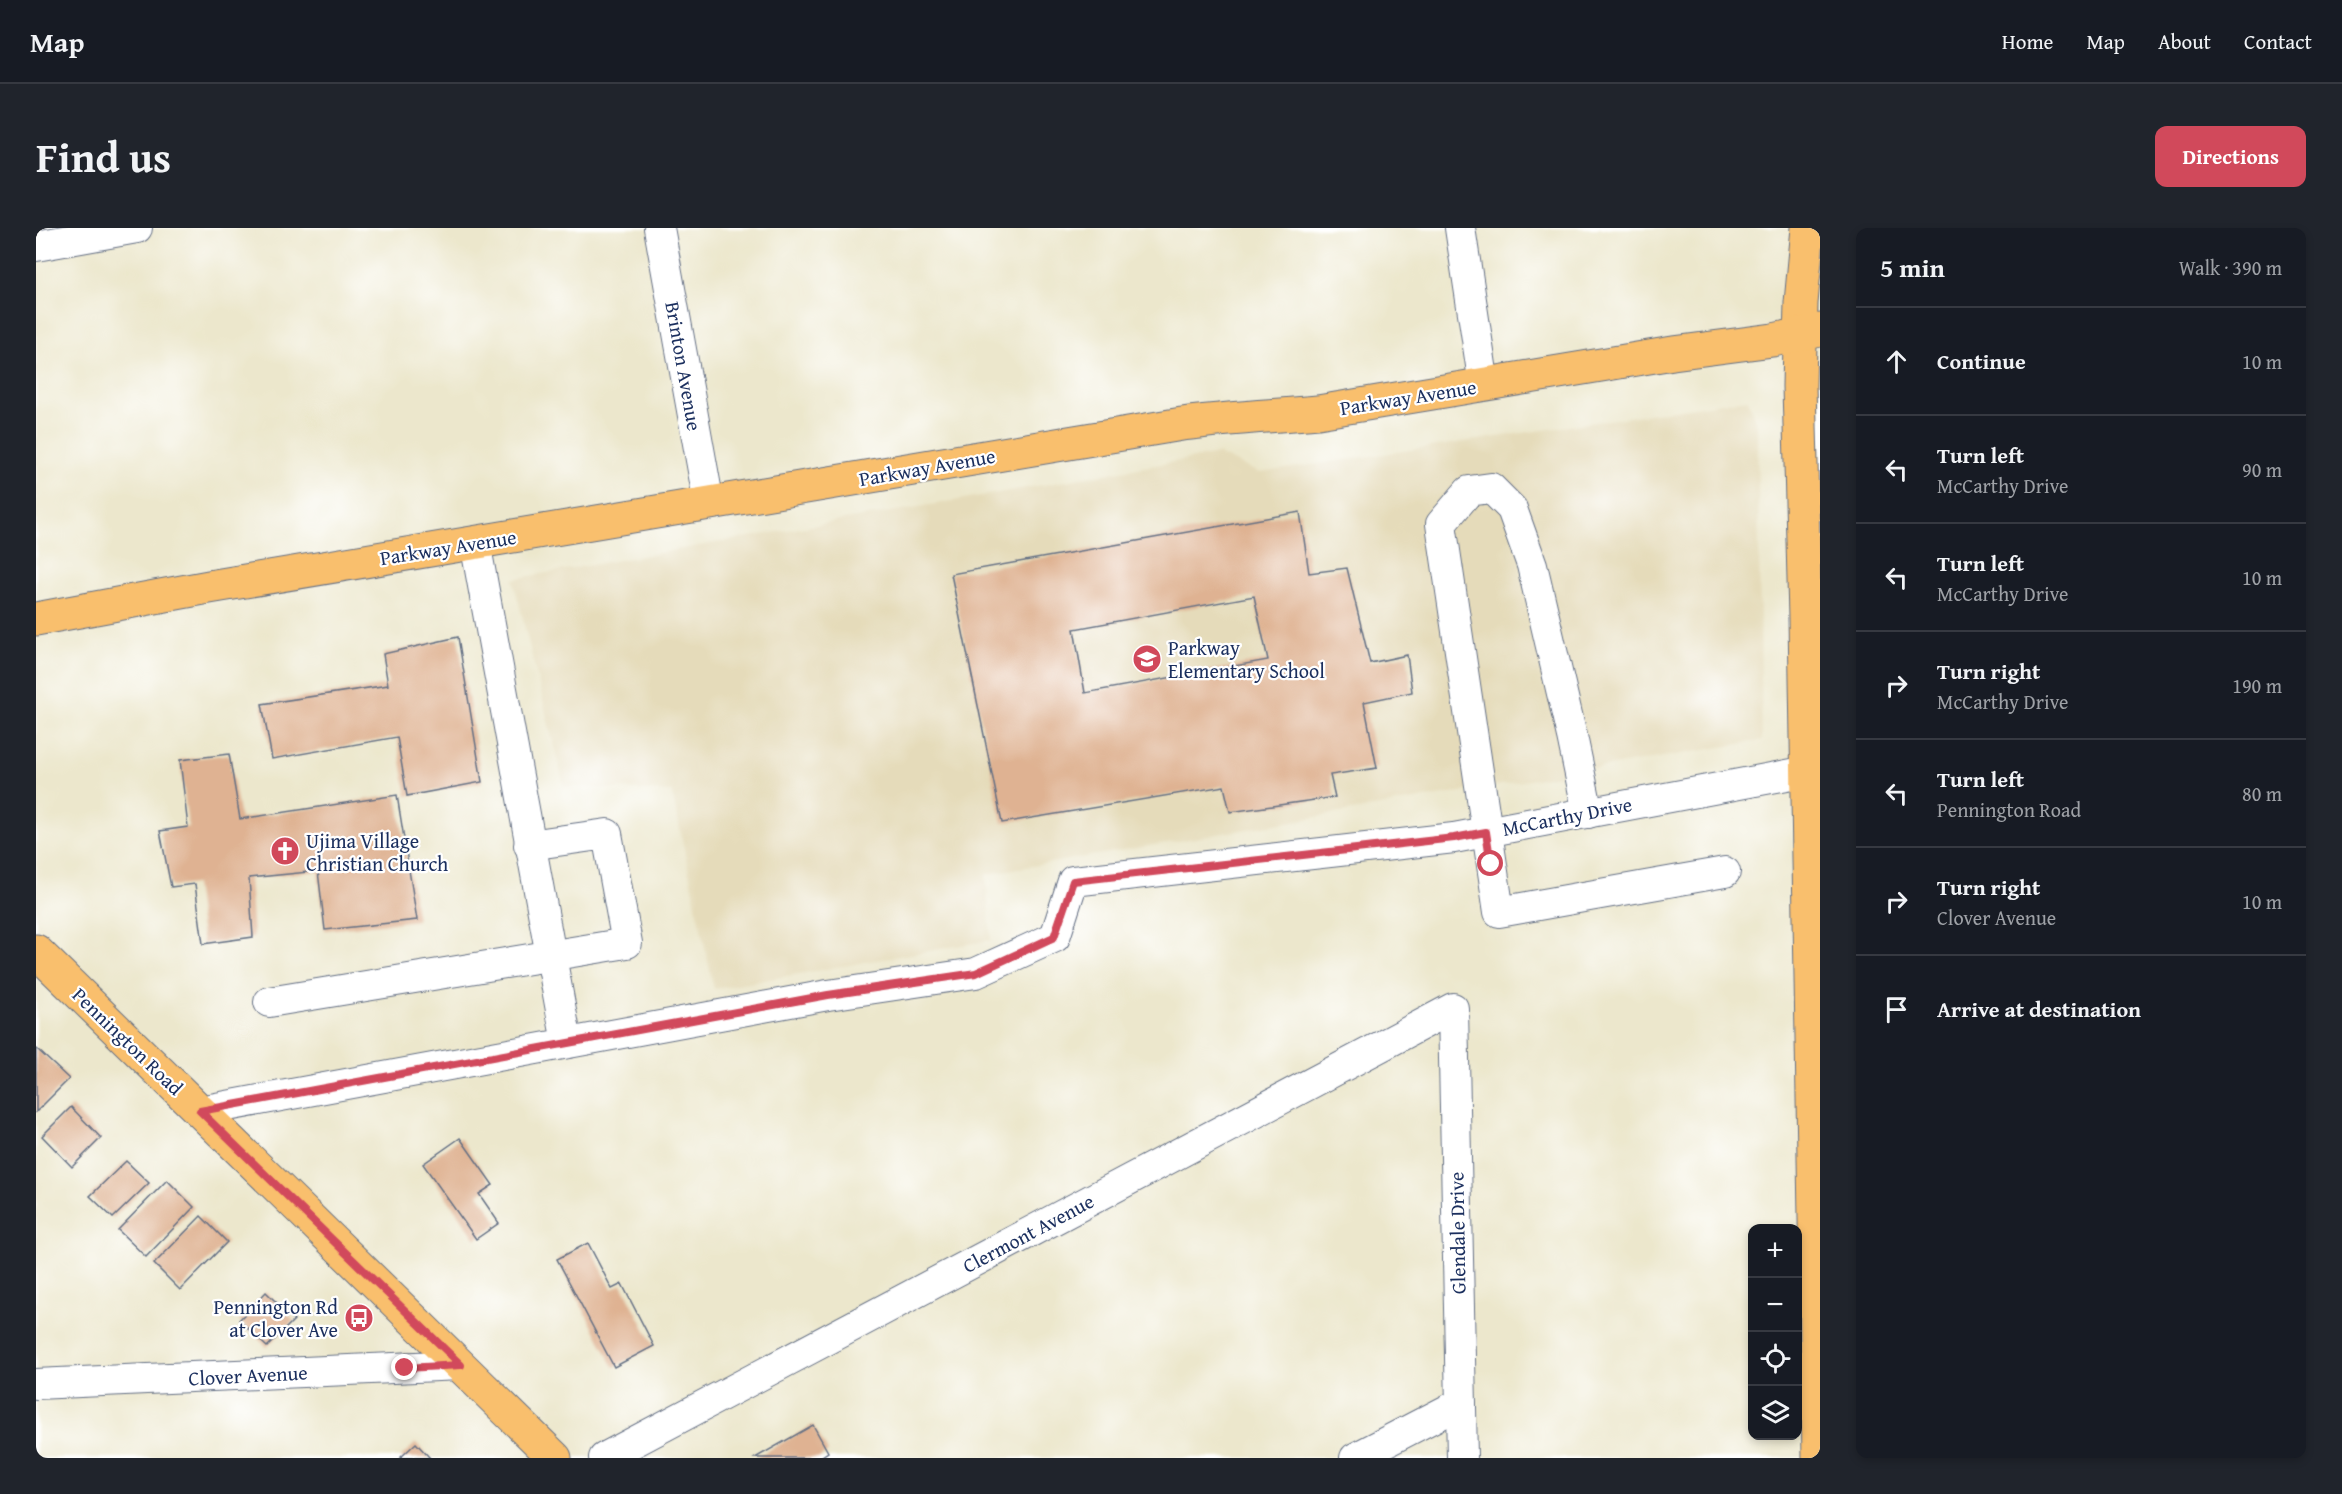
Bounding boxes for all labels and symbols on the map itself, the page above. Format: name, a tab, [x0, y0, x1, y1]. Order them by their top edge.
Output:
street label: Brinton Avenue	[658, 299, 710, 433]
street label: Parkway Avenue	[1338, 372, 1478, 422]
street label: Parkway Avenue	[857, 441, 997, 493]
street label: Parkway Avenue	[378, 522, 518, 572]
place label: Parkway Elementary School	[1168, 633, 1325, 685]
school or university icon: Parkway Elementary School	[1131, 643, 1163, 675]
street label: McCarthy Drive	[1500, 789, 1634, 843]
place label: Ujima Village Christian Church	[306, 826, 448, 878]
church icon: Ujima Village Christian Church	[269, 835, 301, 867]
route start	[1477, 850, 1503, 876]
street label: Pennington Road	[66, 981, 190, 1102]
street label: Glendale Drive	[1441, 1172, 1473, 1294]
street label: Clermont Avenue	[957, 1186, 1099, 1280]
place label: Pennington Rd at Clover Ave	[214, 1292, 338, 1344]
bus stop icon: Pennington Rd at Clover Ave	[343, 1302, 375, 1334]
route end	[391, 1354, 417, 1380]
street label: Clover Avenue	[188, 1357, 308, 1393]

